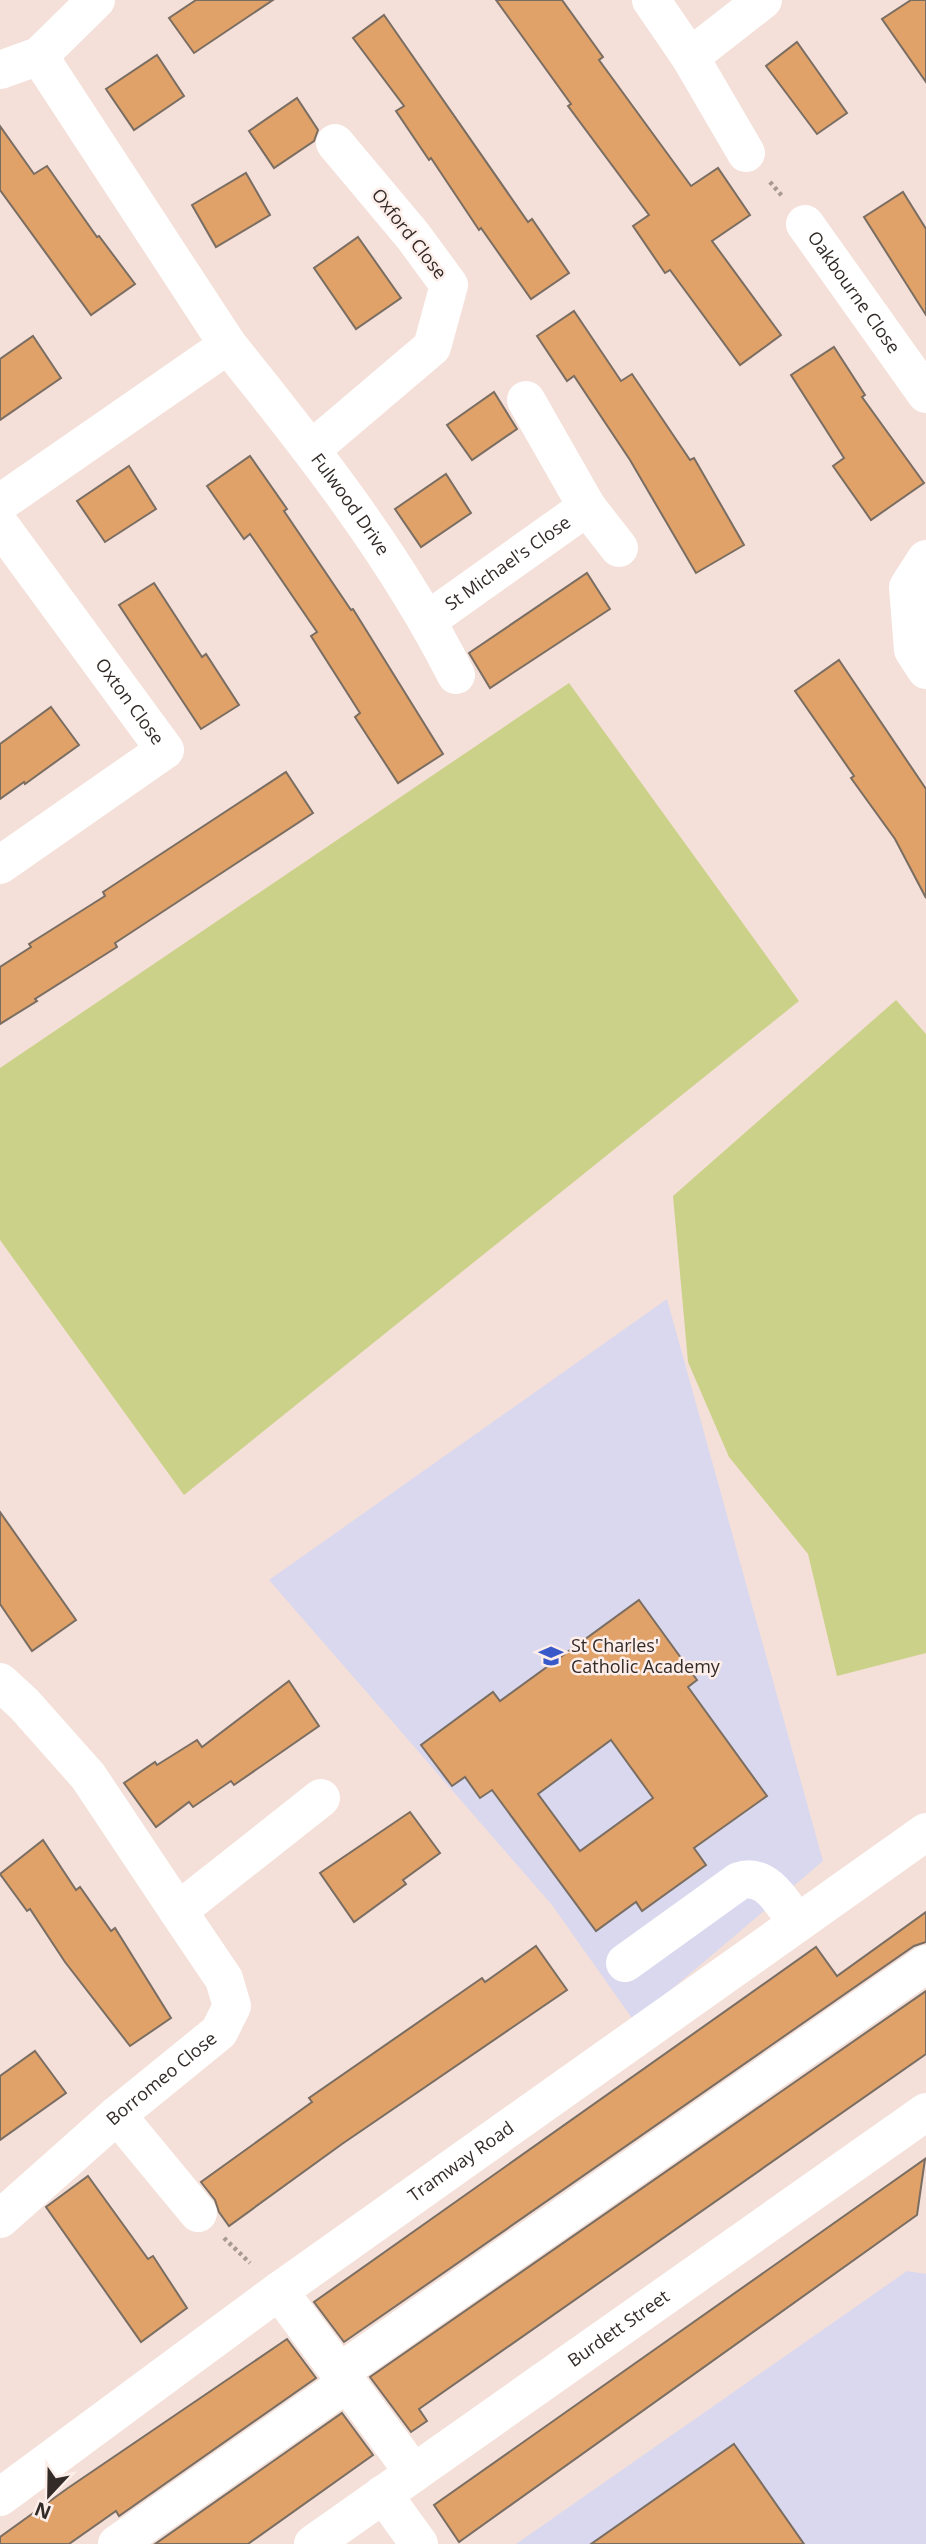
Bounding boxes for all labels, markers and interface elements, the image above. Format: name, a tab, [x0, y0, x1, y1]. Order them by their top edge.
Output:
street label: Oxford Close	[367, 183, 453, 284]
street label: Oakbourne Close	[803, 226, 906, 358]
street label: Fulwood Drive	[306, 448, 396, 560]
street label: St Michael's Close	[440, 510, 575, 615]
street label: Oxton Close	[91, 653, 170, 749]
place label: St Charles' Catholic Academy	[571, 1633, 721, 1678]
school or university icon: St Charles' Catholic Academy	[537, 1642, 565, 1670]
street label: Borromeo Close	[101, 2026, 221, 2130]
street label: Tramway Road	[403, 2115, 518, 2207]
street label: Burdett Street	[563, 2284, 674, 2372]
north arrow	[14, 2460, 84, 2530]
text: N	[31, 2496, 55, 2526]

